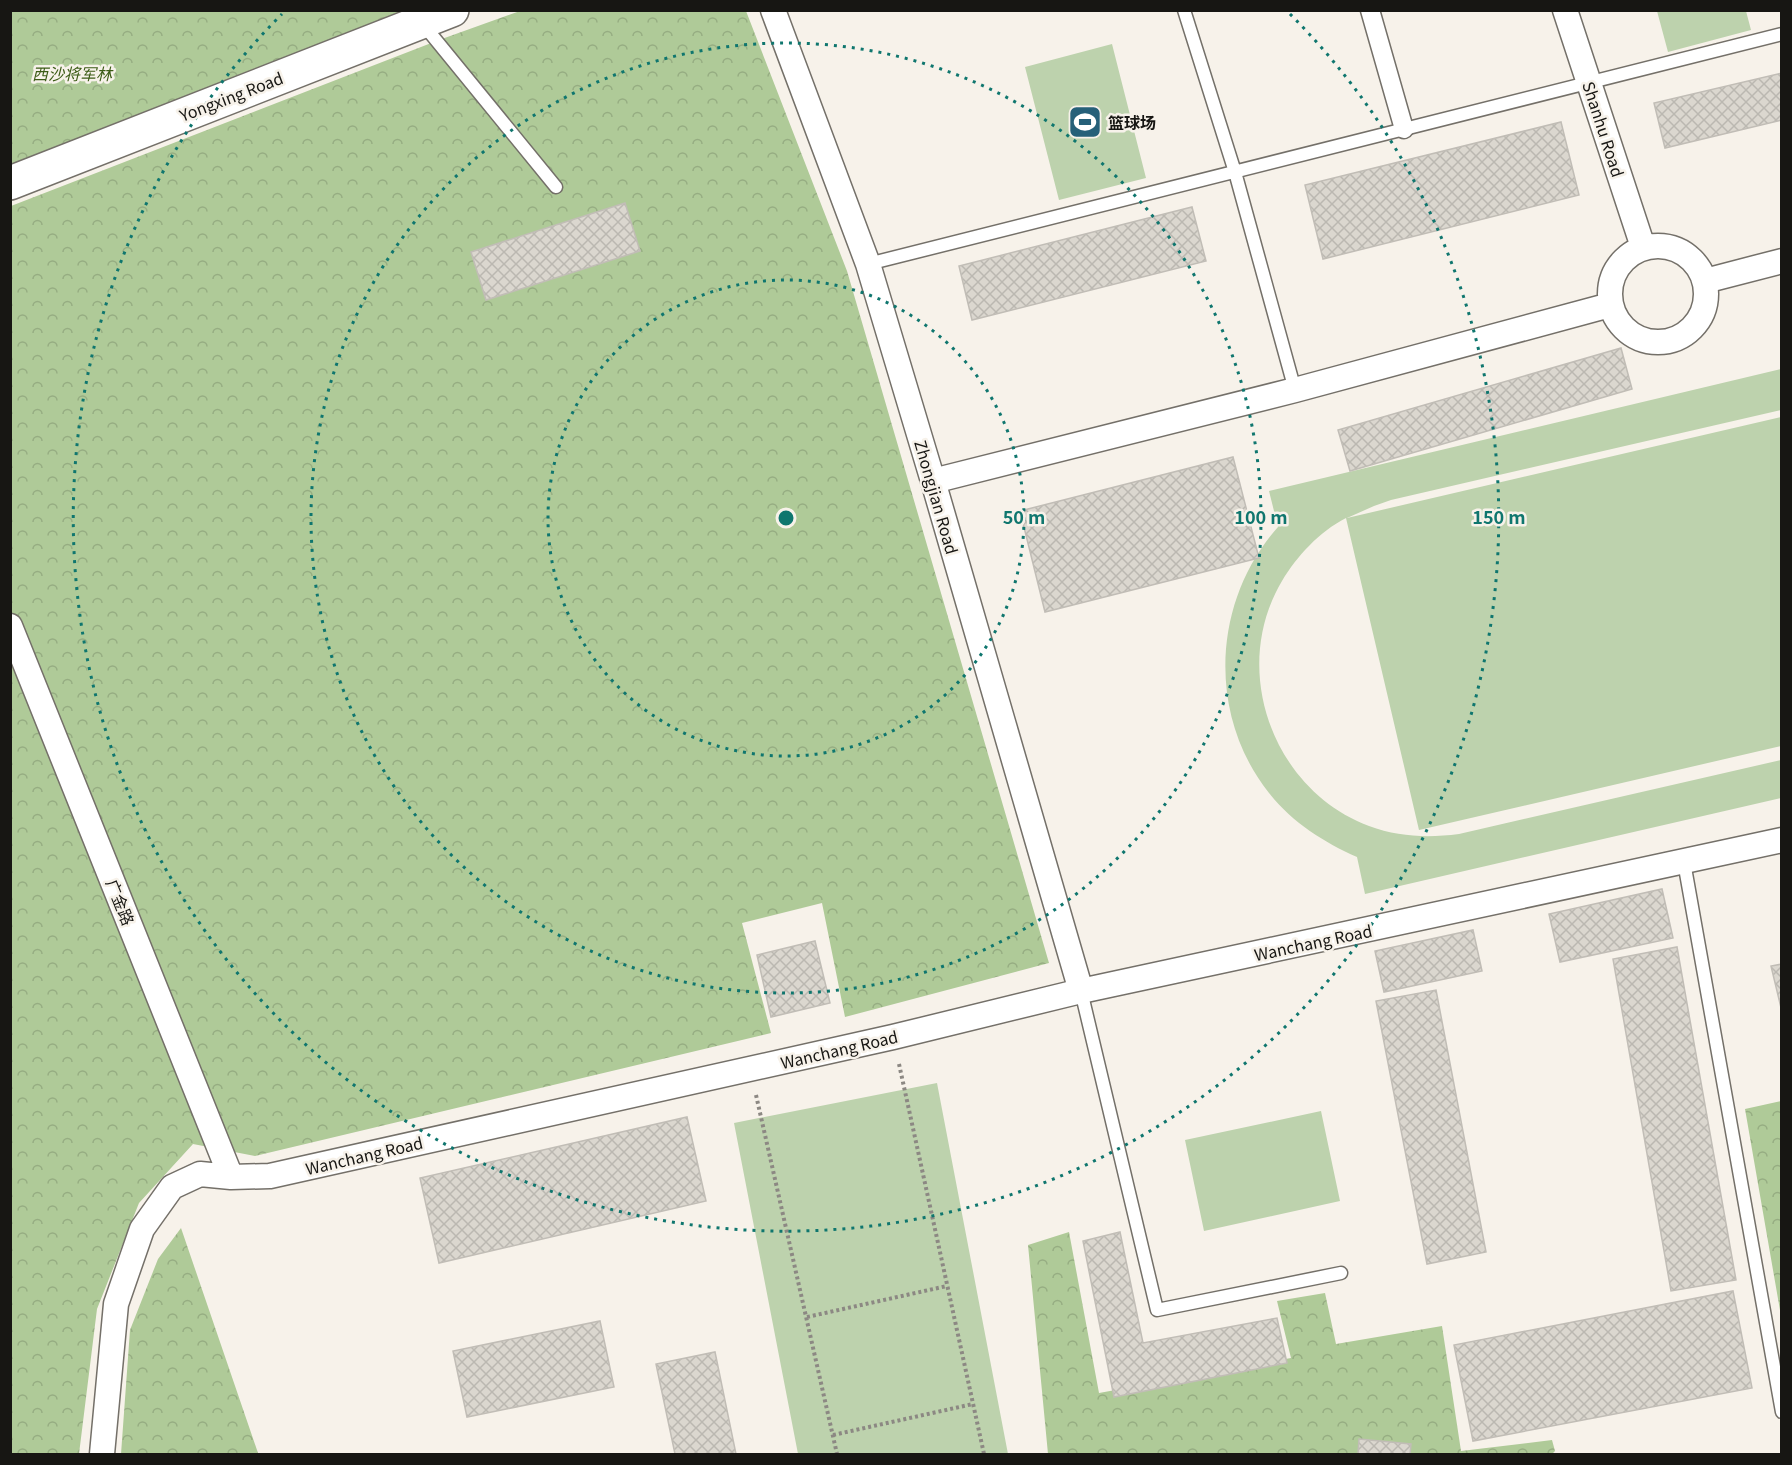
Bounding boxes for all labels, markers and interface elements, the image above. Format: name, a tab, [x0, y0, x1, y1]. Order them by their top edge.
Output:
park label: 西沙将军林	[32, 61, 114, 85]
street label: Yongxing Road	[175, 65, 286, 127]
street label: Shanhu Road	[1577, 78, 1631, 180]
sports icon: 篮球场	[1067, 104, 1103, 140]
place label: 篮球场	[1108, 110, 1156, 134]
street label: Zhongjian Road	[909, 437, 965, 557]
text: 50 m	[1003, 503, 1045, 529]
text: 100 m	[1234, 503, 1288, 529]
text: 150 m	[1472, 503, 1526, 529]
centre of rings	[776, 508, 796, 528]
street label: 广金路	[101, 875, 141, 929]
street label: Wanchang Road	[1252, 918, 1374, 966]
street label: Wanchang Road	[778, 1024, 900, 1074]
street label: Wanchang Road	[303, 1130, 425, 1180]

